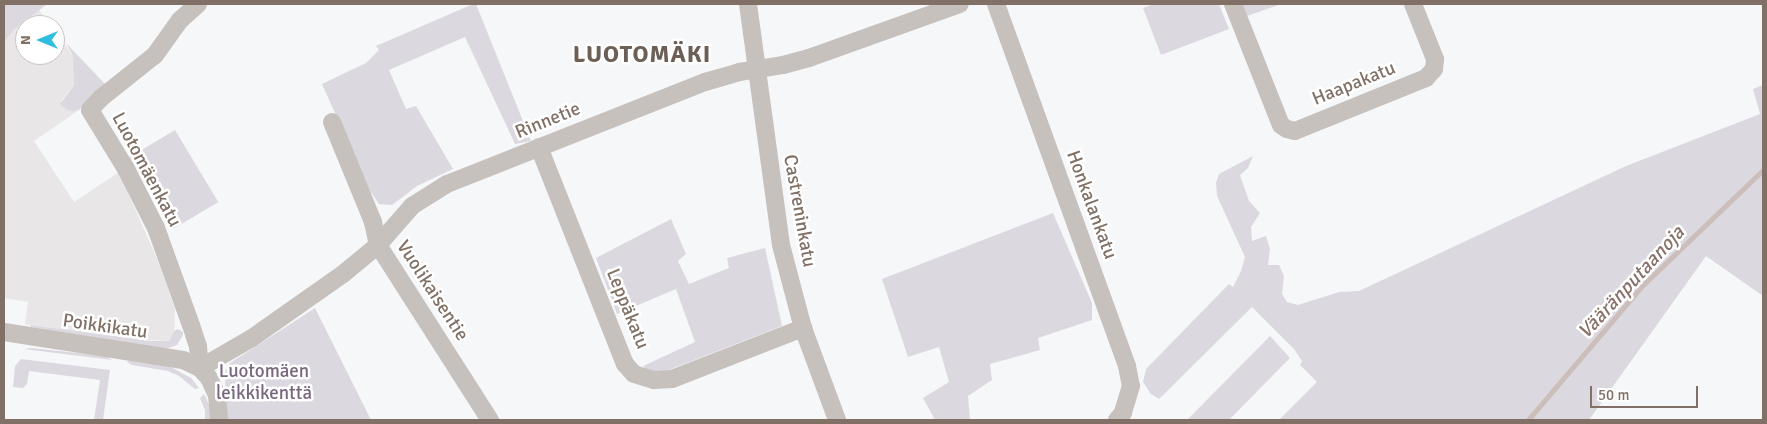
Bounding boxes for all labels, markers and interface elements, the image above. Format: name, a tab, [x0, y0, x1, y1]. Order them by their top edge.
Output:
north arrow	[15, 15, 65, 65]
text: N	[17, 35, 34, 45]
district label: LUOTOMÄKI	[572, 41, 712, 69]
street label: Haapakatu	[1309, 57, 1399, 111]
street label: Rinnetie	[512, 98, 584, 144]
street label: Luotomäenkatu	[106, 109, 186, 231]
street label: Honkalankatu	[1061, 148, 1121, 262]
street label: Castreninkatu	[778, 153, 820, 269]
water label: Vääränputaanoja	[1573, 221, 1689, 343]
street label: Vuolikaisentie	[391, 236, 473, 346]
street label: Leppäkatu	[601, 265, 653, 353]
street label: Poikkikatu	[61, 310, 149, 344]
park label: Luotomäen leikkikenttä	[216, 361, 312, 405]
scale bar	[1592, 376, 1700, 408]
text: 50 m	[1598, 386, 1629, 404]

